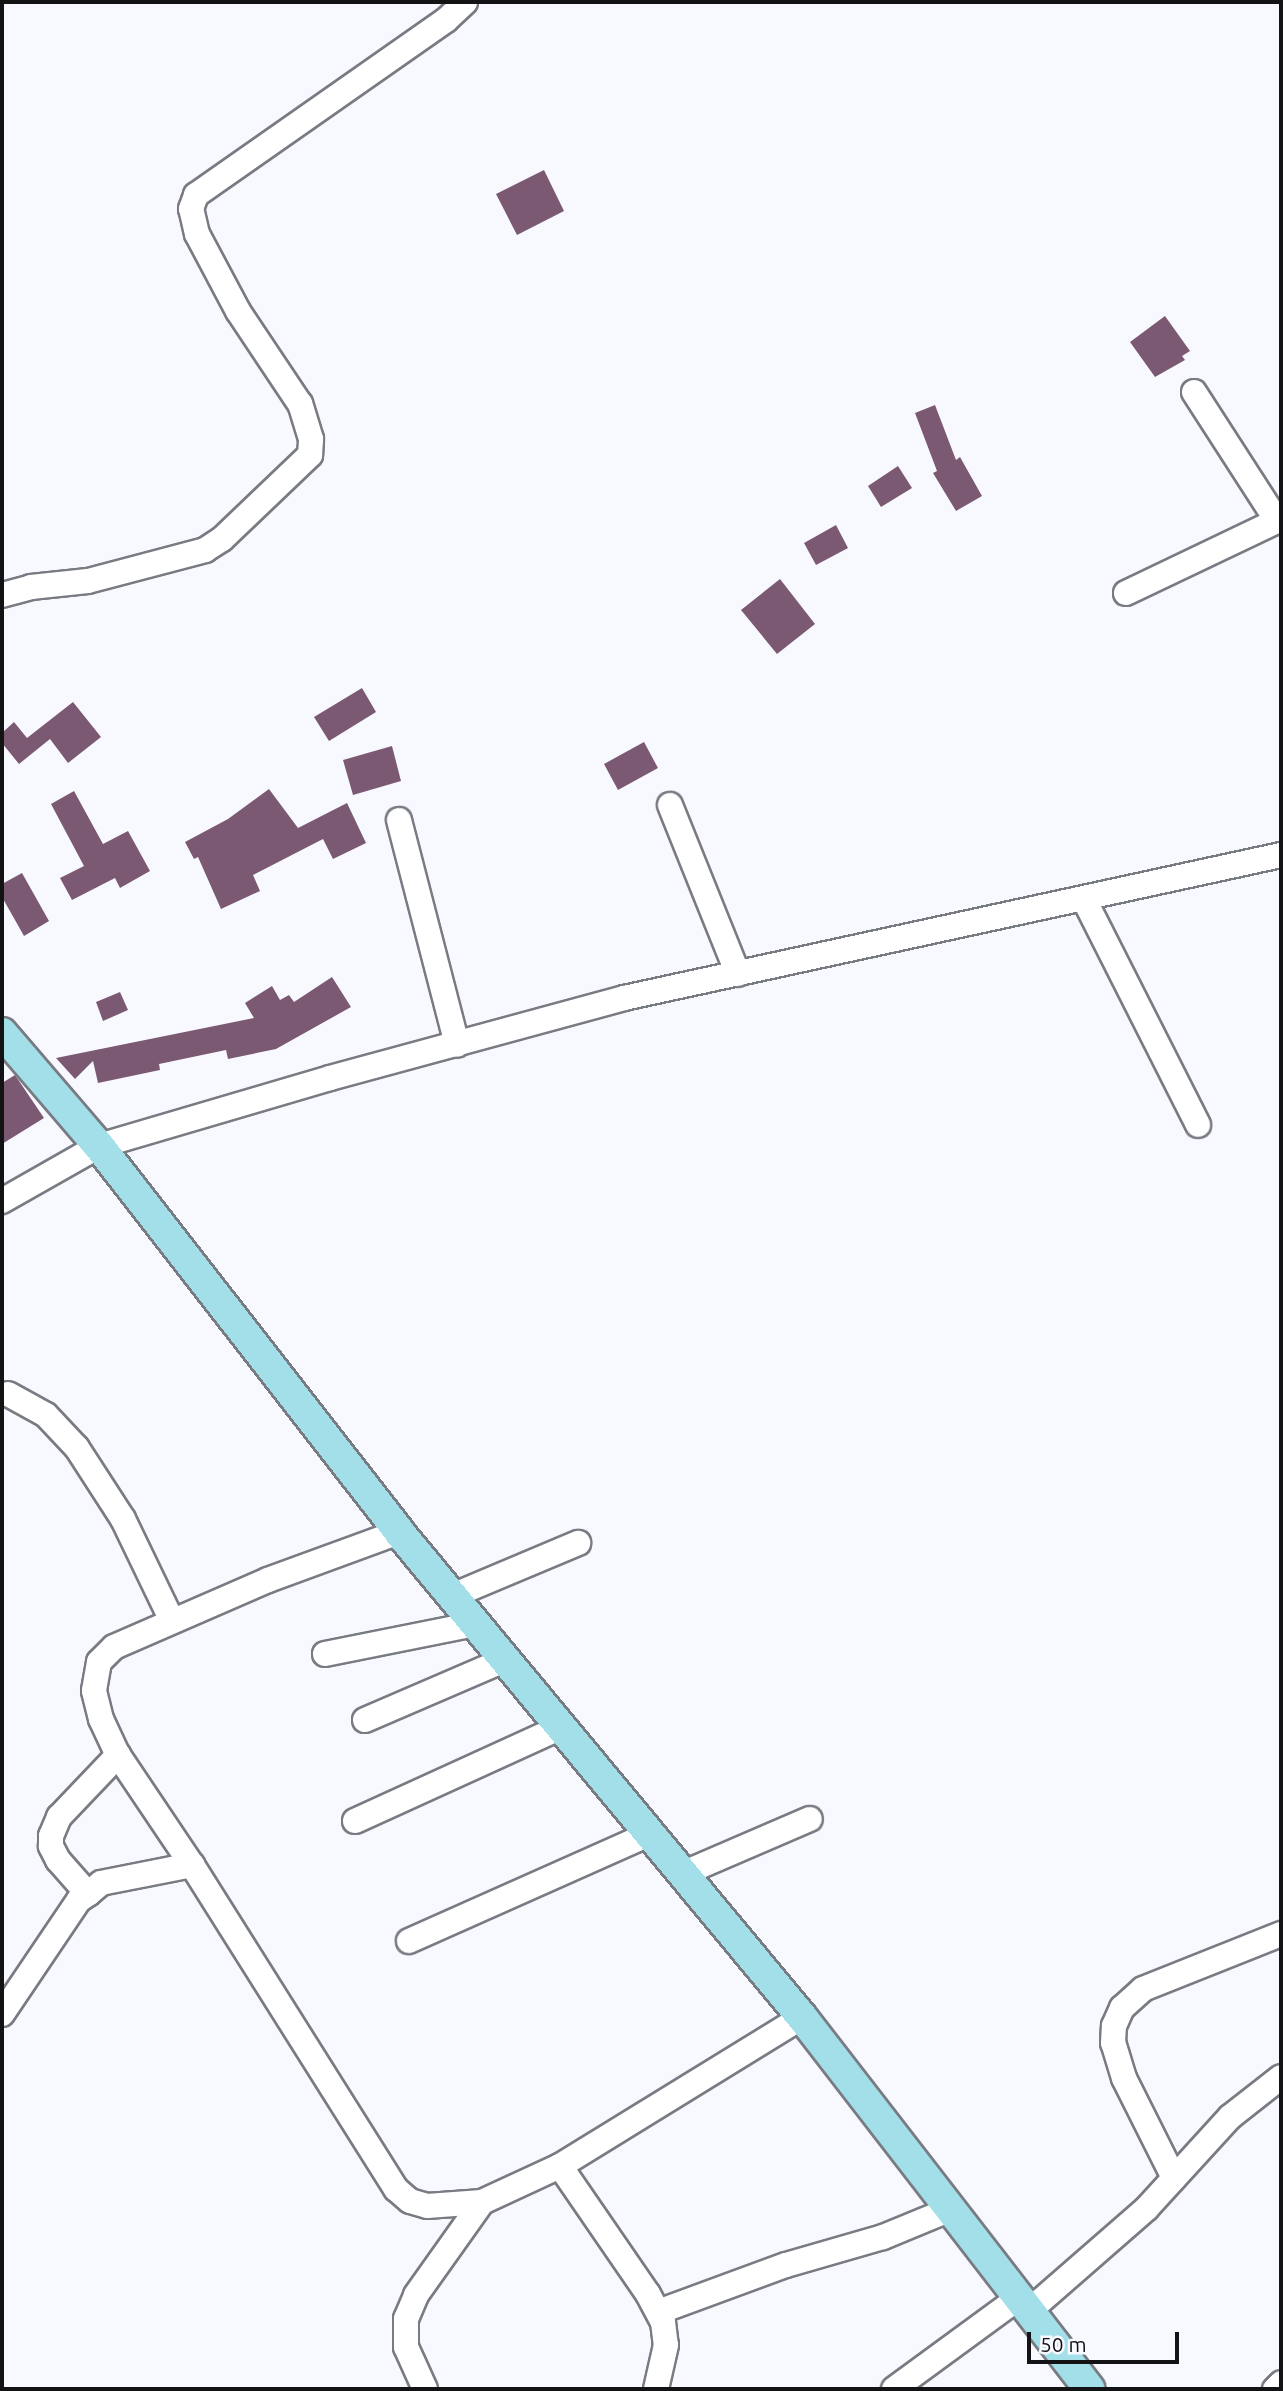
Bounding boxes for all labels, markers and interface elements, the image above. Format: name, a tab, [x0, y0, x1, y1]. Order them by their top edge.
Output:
scale bar	[1031, 2318, 1183, 2362]
text: 50 m	[1040, 2332, 1087, 2356]

